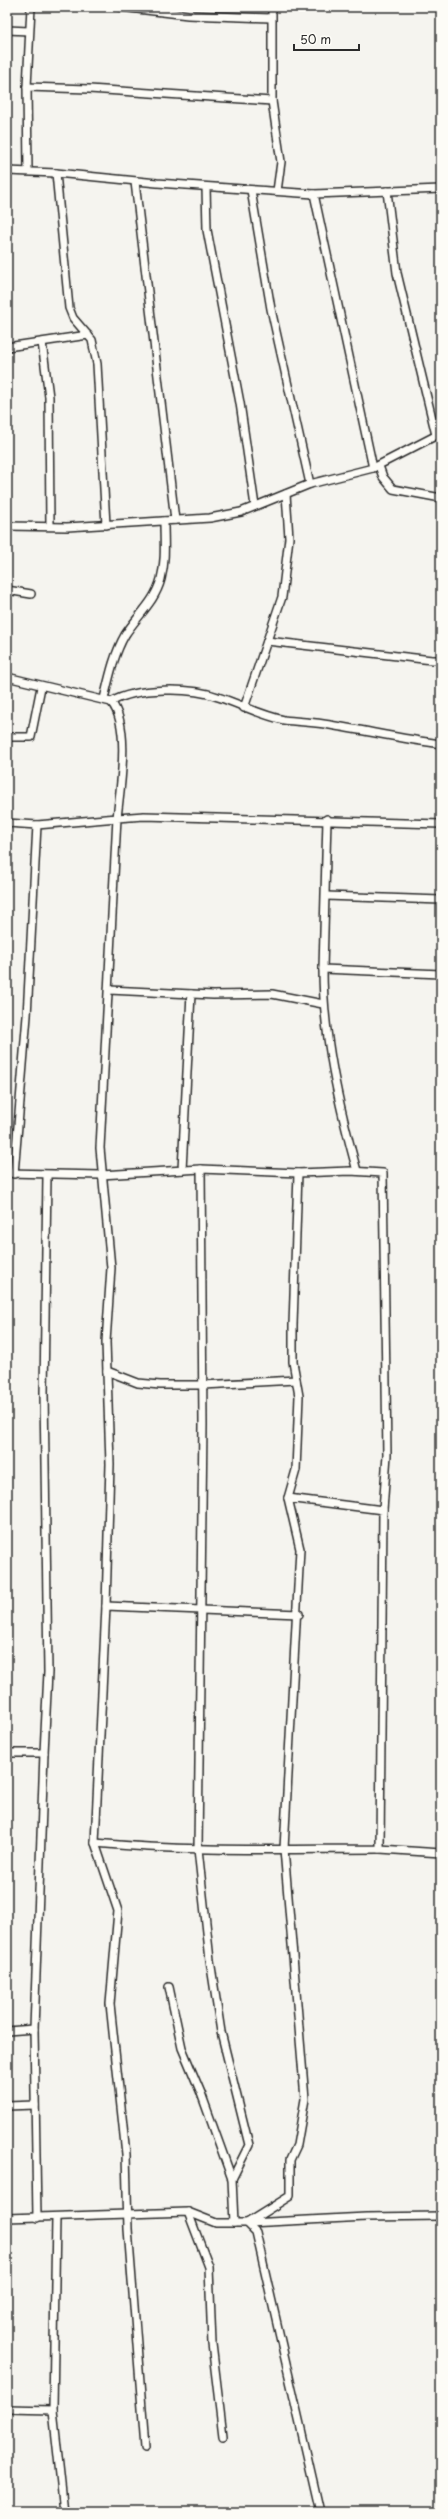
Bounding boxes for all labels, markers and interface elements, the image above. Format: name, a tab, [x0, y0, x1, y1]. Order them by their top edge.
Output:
scale bar	[294, 26, 359, 52]
text: 50 m	[300, 30, 331, 48]

